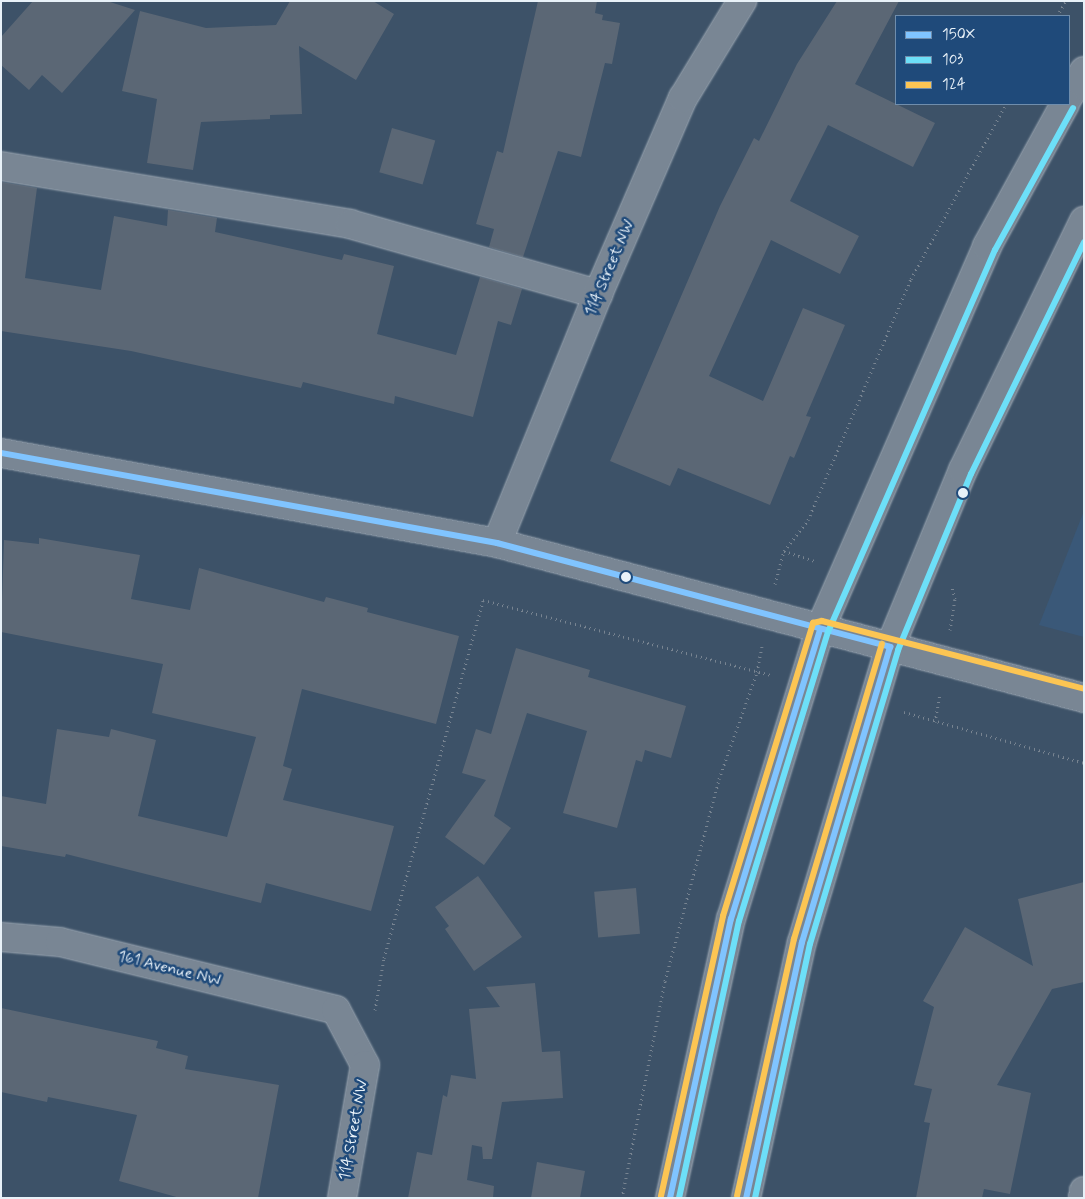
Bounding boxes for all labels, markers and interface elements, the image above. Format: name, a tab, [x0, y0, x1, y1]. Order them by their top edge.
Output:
legend	[895, 15, 1070, 105]
text: 150X	[942, 25, 975, 45]
text: 103	[942, 50, 963, 70]
text: 124	[942, 75, 965, 95]
street label: 114 Street NW	[581, 217, 639, 319]
unlabelled marker	[958, 488, 968, 498]
unlabelled marker	[621, 572, 631, 582]
street label: 161 Avenue NW	[116, 947, 222, 991]
street label: 114 Street NW	[336, 1078, 372, 1182]

